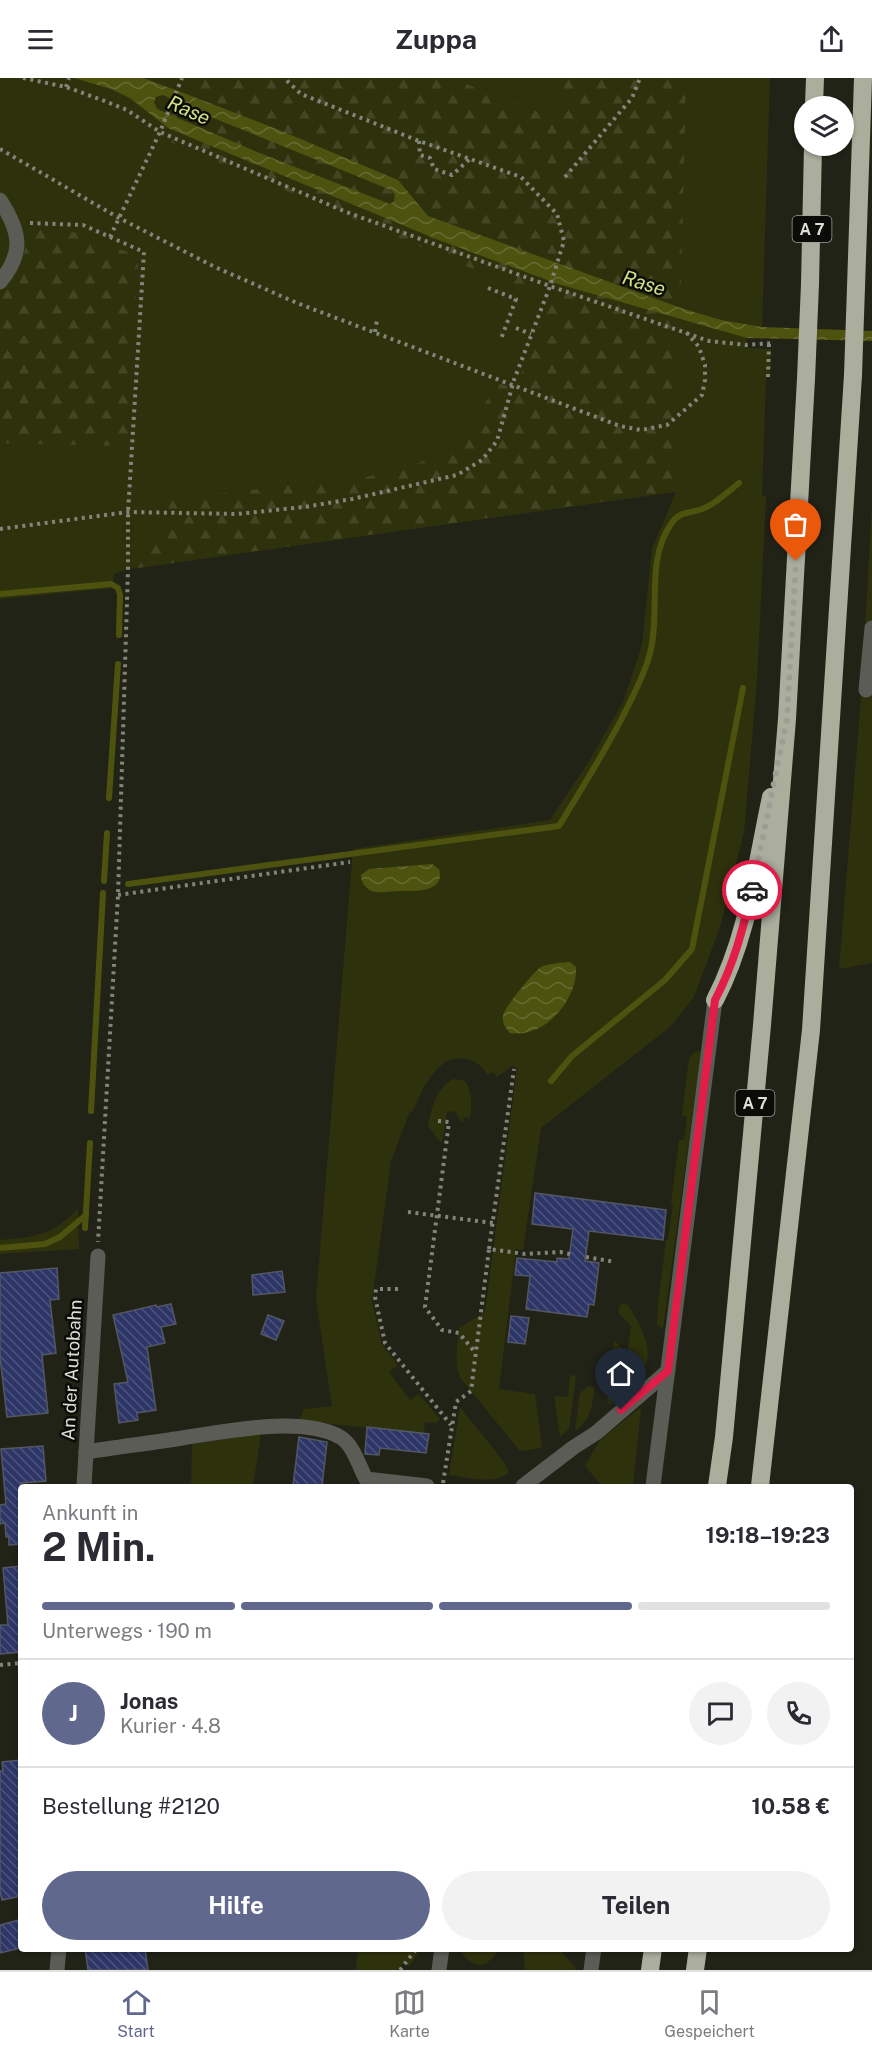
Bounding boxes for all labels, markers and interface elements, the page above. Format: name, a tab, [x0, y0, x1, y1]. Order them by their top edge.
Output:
icon: menu	[24, 23, 57, 56]
text: Zuppa	[395, 23, 477, 55]
icon: share	[815, 23, 848, 56]
water label: Rase	[164, 90, 214, 130]
map controls	[794, 96, 854, 156]
button: layers	[794, 96, 854, 156]
road number: A 7	[792, 216, 832, 242]
water label: Rase	[619, 265, 669, 301]
pin	[770, 499, 821, 561]
icon: bag	[779, 508, 812, 541]
courier	[722, 860, 782, 920]
icon: car	[736, 874, 769, 907]
road number: A 7	[736, 1090, 774, 1116]
street label: An der Autobahn	[57, 1299, 86, 1441]
pin	[595, 1348, 646, 1410]
icon: home	[604, 1357, 637, 1390]
text: Ankunft in	[42, 1501, 138, 1525]
text: 19:18–19:23	[706, 1522, 830, 1548]
text: 2 Min.	[42, 1524, 156, 1570]
text: Unterwegs · 190 m	[42, 1619, 212, 1643]
button: chat	[689, 1682, 752, 1745]
button: phone	[767, 1682, 830, 1745]
text: Jonas	[120, 1688, 178, 1714]
text: J	[69, 1700, 78, 1726]
text: Kurier · 4.8	[120, 1714, 221, 1738]
text: Bestellung #2120	[42, 1793, 220, 1819]
text: 10.58 €	[752, 1793, 830, 1819]
button: Hilfe	[42, 1871, 430, 1940]
button: Teilen	[442, 1871, 830, 1940]
tab: Start	[117, 1986, 155, 2041]
tab: Karte	[389, 1986, 430, 2041]
tab: Gespeichert	[664, 1986, 755, 2041]

